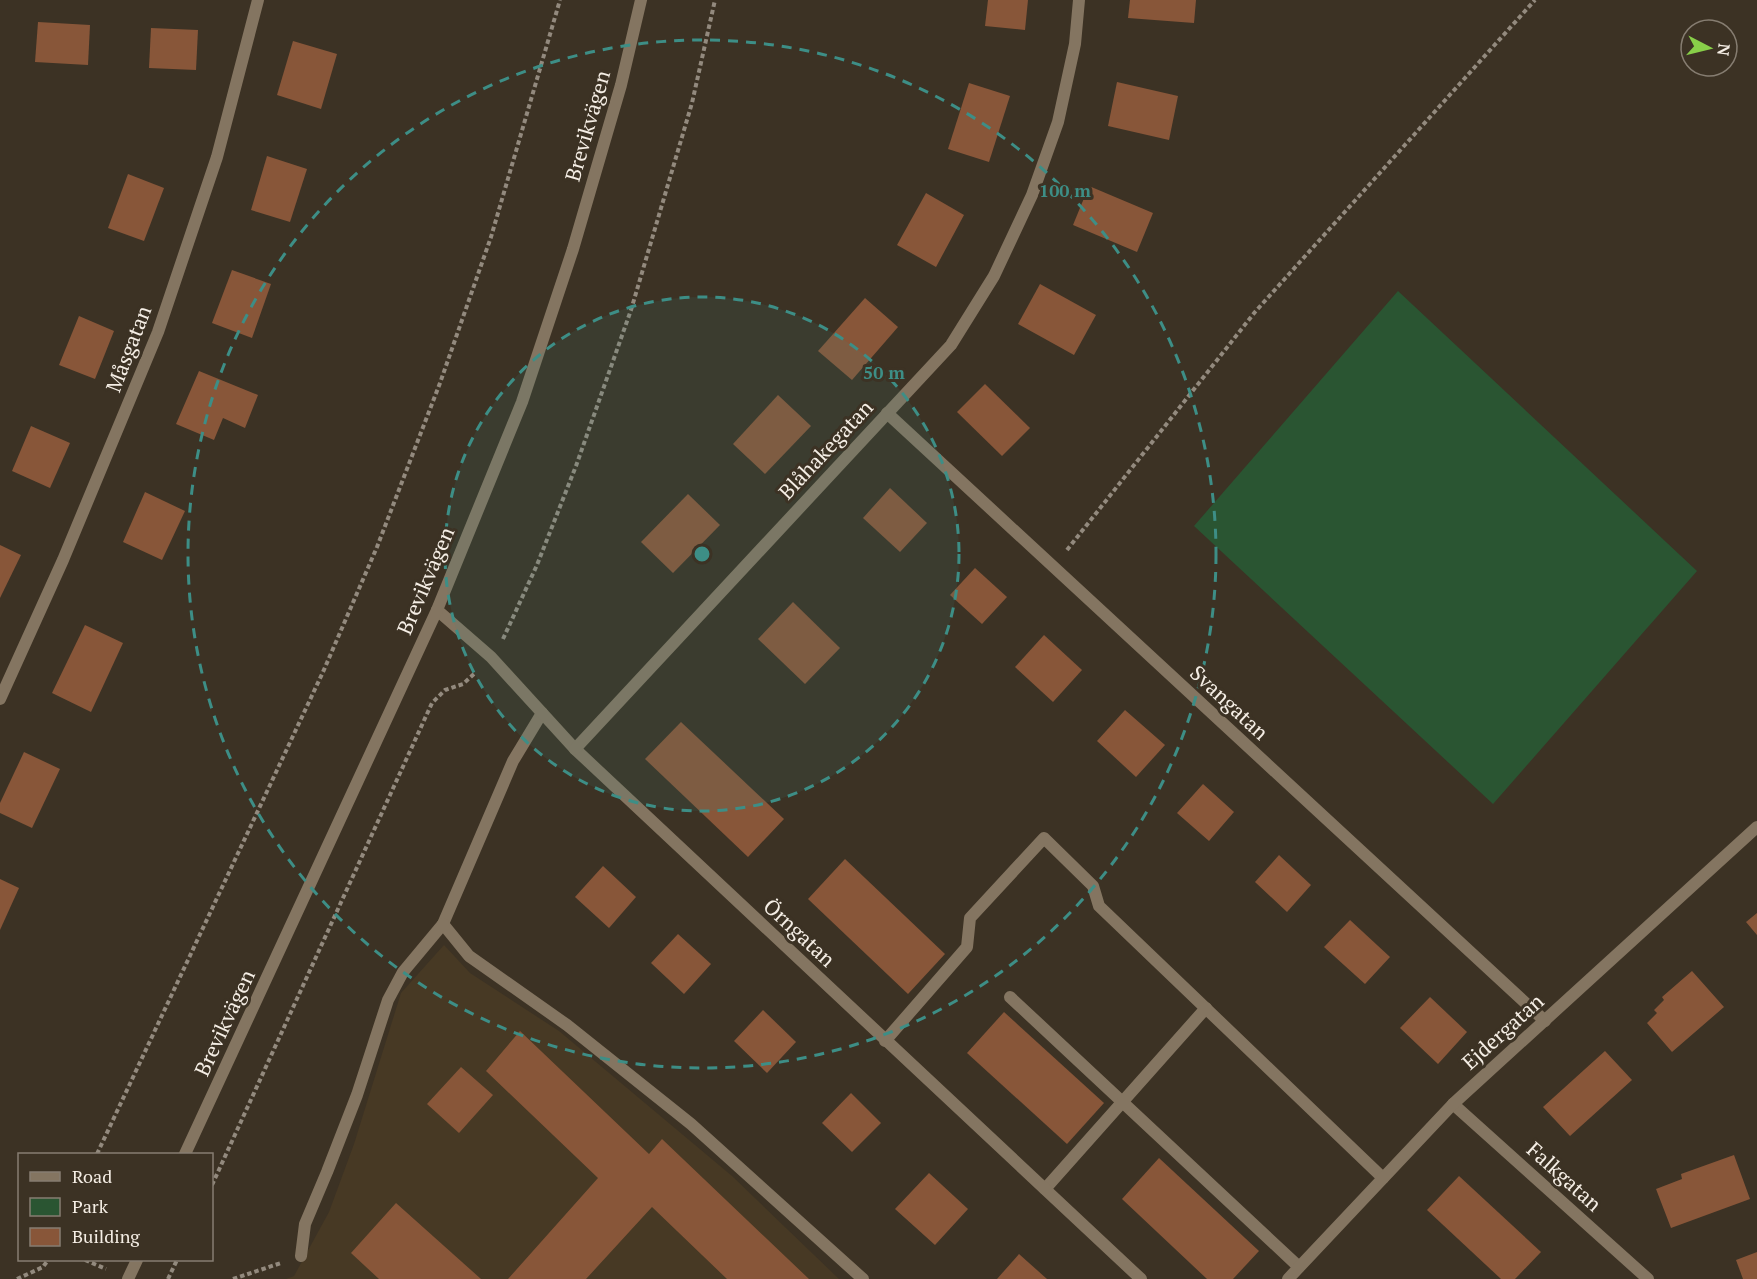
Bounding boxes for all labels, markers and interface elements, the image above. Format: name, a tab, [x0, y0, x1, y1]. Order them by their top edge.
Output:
north arrow	[1679, 18, 1739, 78]
text: N	[1712, 42, 1736, 57]
street label: Brevikvägen	[558, 66, 616, 185]
text: 100 m	[1039, 178, 1091, 202]
street label: Måsgatan	[99, 301, 158, 396]
text: 50 m	[863, 360, 905, 384]
street label: Blåhakegatan	[772, 393, 879, 505]
street label: Brevikvägen	[390, 522, 461, 639]
centre of rings	[692, 544, 712, 564]
street label: Svangatan	[1184, 659, 1275, 746]
street label: Örngatan	[758, 892, 842, 973]
street label: Brevikvägen	[187, 964, 261, 1080]
street label: Ejdergatan	[1455, 987, 1550, 1075]
street label: Falkgatan	[1521, 1135, 1608, 1218]
legend	[18, 1153, 213, 1261]
text: Road	[72, 1164, 112, 1188]
text: Park	[72, 1194, 109, 1218]
text: Building	[72, 1224, 140, 1248]

